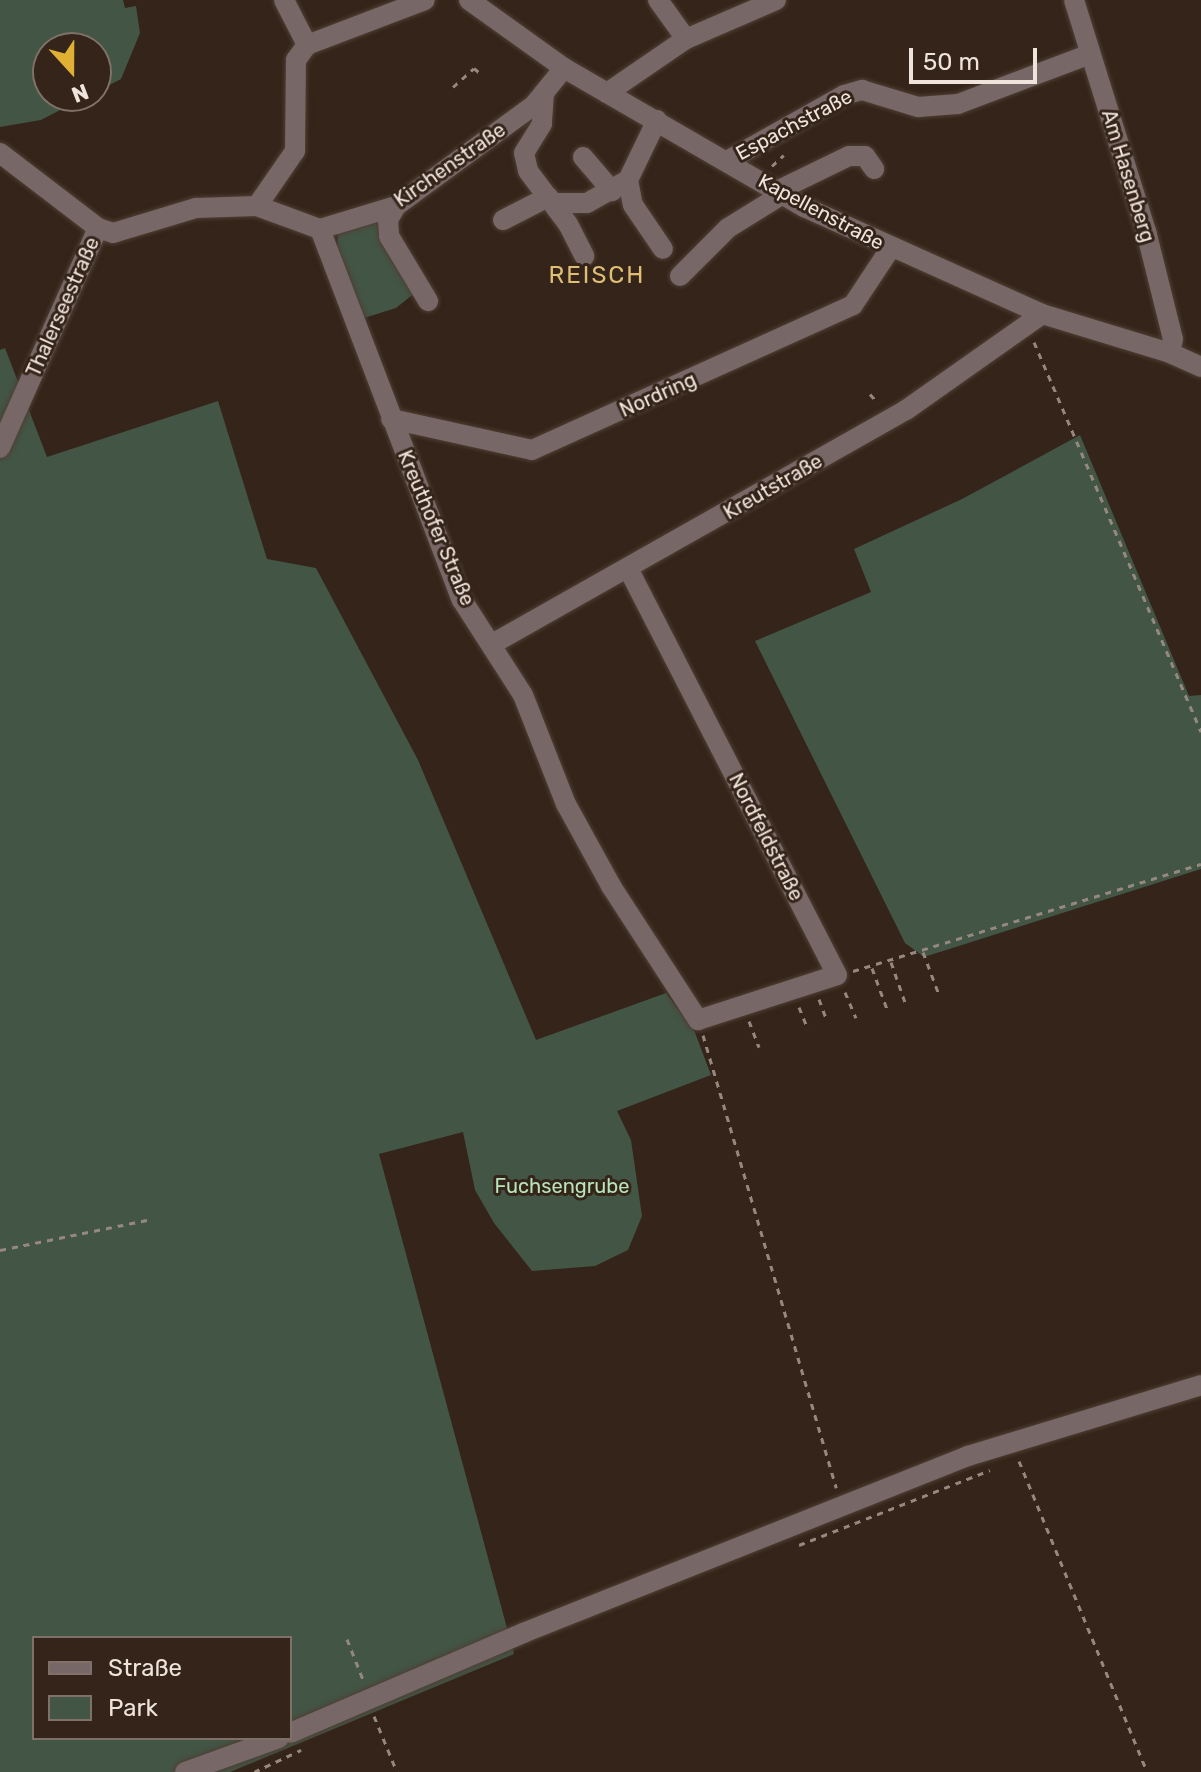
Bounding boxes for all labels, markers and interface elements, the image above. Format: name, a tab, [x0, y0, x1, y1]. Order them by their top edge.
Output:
north arrow	[32, 32, 112, 112]
scale bar	[913, 32, 1041, 82]
text: 50 m	[923, 48, 980, 76]
text: N	[68, 78, 92, 108]
street label: Espachstraße	[732, 84, 856, 166]
street label: Am Hasenberg	[1096, 107, 1160, 245]
street label: Kirchenstraße	[390, 118, 510, 212]
street label: Kapellenstraße	[754, 169, 888, 255]
street label: Thalerseestraße	[22, 234, 104, 380]
district label: REISCH	[549, 262, 645, 290]
street label: Nordring	[616, 368, 700, 422]
street label: Kreuthofer Straße	[392, 446, 480, 610]
street label: Kreutstraße	[719, 449, 827, 525]
street label: Nordfeldstraße	[724, 769, 808, 905]
park label: Fuchsengrube	[495, 1174, 629, 1198]
legend	[32, 1636, 292, 1740]
text: Straße	[108, 1654, 182, 1682]
text: Park	[108, 1694, 158, 1722]

